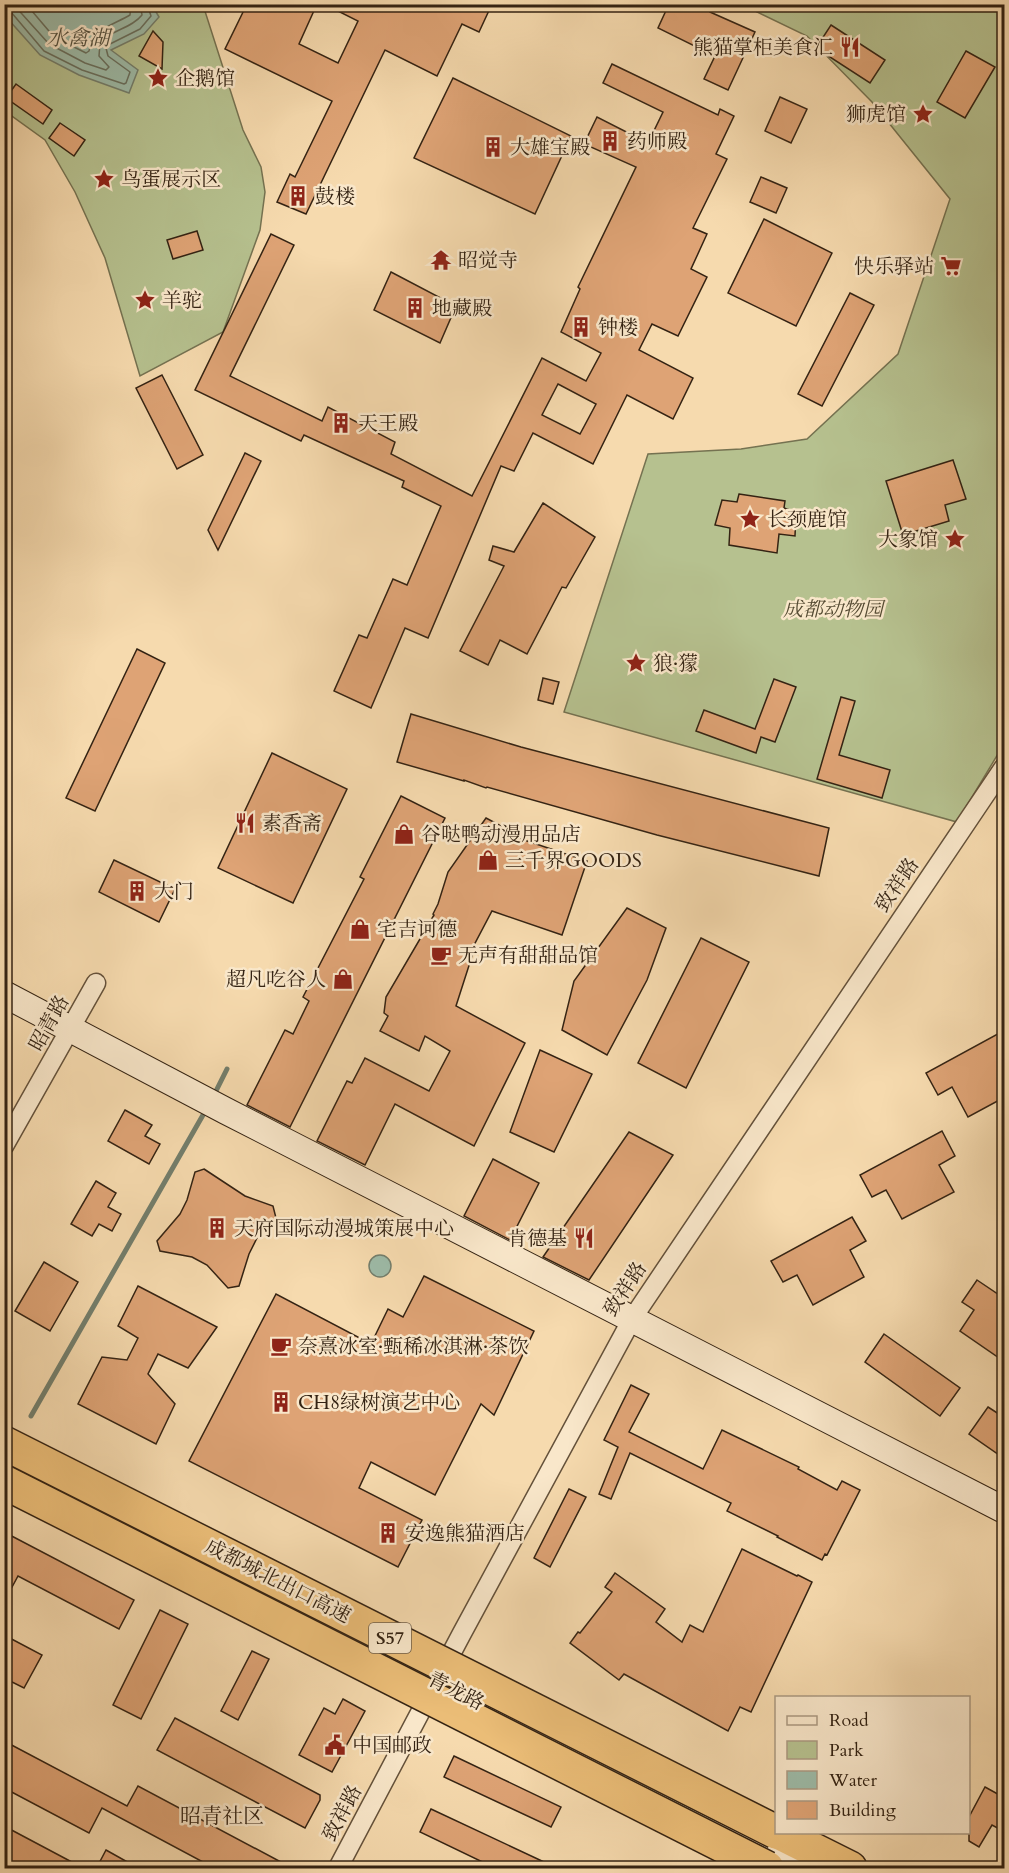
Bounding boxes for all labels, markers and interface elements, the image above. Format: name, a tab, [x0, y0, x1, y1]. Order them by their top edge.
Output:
water label: 水禽湖	[47, 24, 113, 53]
place label: 熊猫掌柜美食汇	[693, 34, 833, 61]
restaurant icon: 熊猫掌柜美食汇	[838, 35, 862, 59]
place label: 企鹅馆	[175, 65, 235, 92]
place icon: 企鹅馆	[146, 66, 170, 90]
place label: 狮虎馆	[846, 101, 906, 128]
place icon: 狮虎馆	[911, 102, 935, 126]
place label: 药师殿	[627, 128, 687, 155]
building icon: 药师殿	[598, 129, 622, 153]
place label: 大雄宝殿	[510, 134, 590, 161]
building icon: 大雄宝殿	[481, 135, 505, 159]
place label: 鸟蛋展示区	[121, 166, 221, 193]
place icon: 鸟蛋展示区	[92, 167, 116, 191]
place label: 鼓楼	[315, 183, 355, 210]
building icon: 鼓楼	[286, 184, 310, 208]
place label: 昭觉寺	[458, 247, 518, 274]
temple icon: 昭觉寺	[429, 248, 453, 272]
place label: 快乐驿站	[854, 253, 934, 280]
supermarket icon: 快乐驿站	[939, 254, 963, 278]
place label: 羊驼	[162, 287, 202, 314]
place icon: 羊驼	[133, 288, 157, 312]
place label: 地藏殿	[432, 295, 492, 322]
building icon: 地藏殿	[403, 296, 427, 320]
place label: 钟楼	[598, 314, 638, 341]
building icon: 钟楼	[569, 315, 593, 339]
place label: 天王殿	[358, 410, 418, 437]
building icon: 天王殿	[329, 411, 353, 435]
place label: 长颈鹿馆	[767, 506, 847, 533]
place icon: 长颈鹿馆	[738, 507, 762, 531]
place label: 大象馆	[878, 526, 938, 553]
place icon: 大象馆	[943, 527, 967, 551]
park label: 成都动物园	[783, 596, 886, 623]
place label: 狼·獴	[653, 650, 698, 677]
place icon: 狼·獴	[624, 651, 648, 675]
place label: 素香斋	[262, 810, 322, 837]
restaurant icon: 素香斋	[233, 811, 257, 835]
place label: 谷哒鸭动漫用品店	[421, 821, 581, 848]
shop icon: 谷哒鸭动漫用品店	[392, 822, 416, 846]
place label: 三千界GOODS	[505, 847, 642, 874]
shop icon: 三千界GOODS	[476, 848, 500, 872]
street label: 致祥路	[869, 853, 925, 917]
place label: 大门	[154, 878, 194, 905]
building icon: 大门	[125, 879, 149, 903]
place label: 宅吉诃德	[377, 916, 457, 943]
shop icon: 宅吉诃德	[348, 917, 372, 941]
place label: 无声有甜甜品馆	[458, 942, 598, 969]
cafe icon: 无声有甜甜品馆	[429, 943, 453, 967]
place label: 超凡吃谷人	[226, 966, 326, 993]
shop icon: 超凡吃谷人	[331, 967, 355, 991]
street label: 昭青路	[23, 990, 75, 1056]
place label: 天府国际动漫城策展中心	[234, 1215, 454, 1242]
building icon: 天府国际动漫城策展中心	[205, 1216, 229, 1240]
place label: 肯德基	[507, 1225, 567, 1252]
restaurant icon: 肯德基	[572, 1226, 596, 1250]
street label: 致祥路	[597, 1256, 653, 1322]
place label: 奈熹冰室·甄稀冰淇淋·茶饮	[298, 1333, 528, 1360]
cafe icon: 奈熹冰室·甄稀冰淇淋·茶饮	[269, 1334, 293, 1358]
place label: CH8绿树演艺中心	[298, 1389, 460, 1416]
building icon: CH8绿树演艺中心	[269, 1390, 293, 1414]
place label: 安逸熊猫酒店	[405, 1520, 525, 1547]
building icon: 安逸熊猫酒店	[376, 1521, 400, 1545]
street label: 成都城北出口高速	[201, 1533, 355, 1629]
road number: S57	[369, 1623, 411, 1653]
street label: 青龙路	[423, 1665, 489, 1717]
legend	[775, 1696, 970, 1834]
text: Road	[829, 1708, 869, 1733]
place label: 中国邮政	[352, 1732, 432, 1759]
public building icon: 中国邮政	[323, 1733, 347, 1757]
text: Park	[829, 1738, 864, 1763]
text: Water	[828, 1768, 878, 1793]
street label: 致祥路	[316, 1780, 368, 1846]
text: Building	[829, 1798, 897, 1823]
district label: 昭青社区	[180, 1802, 264, 1831]

